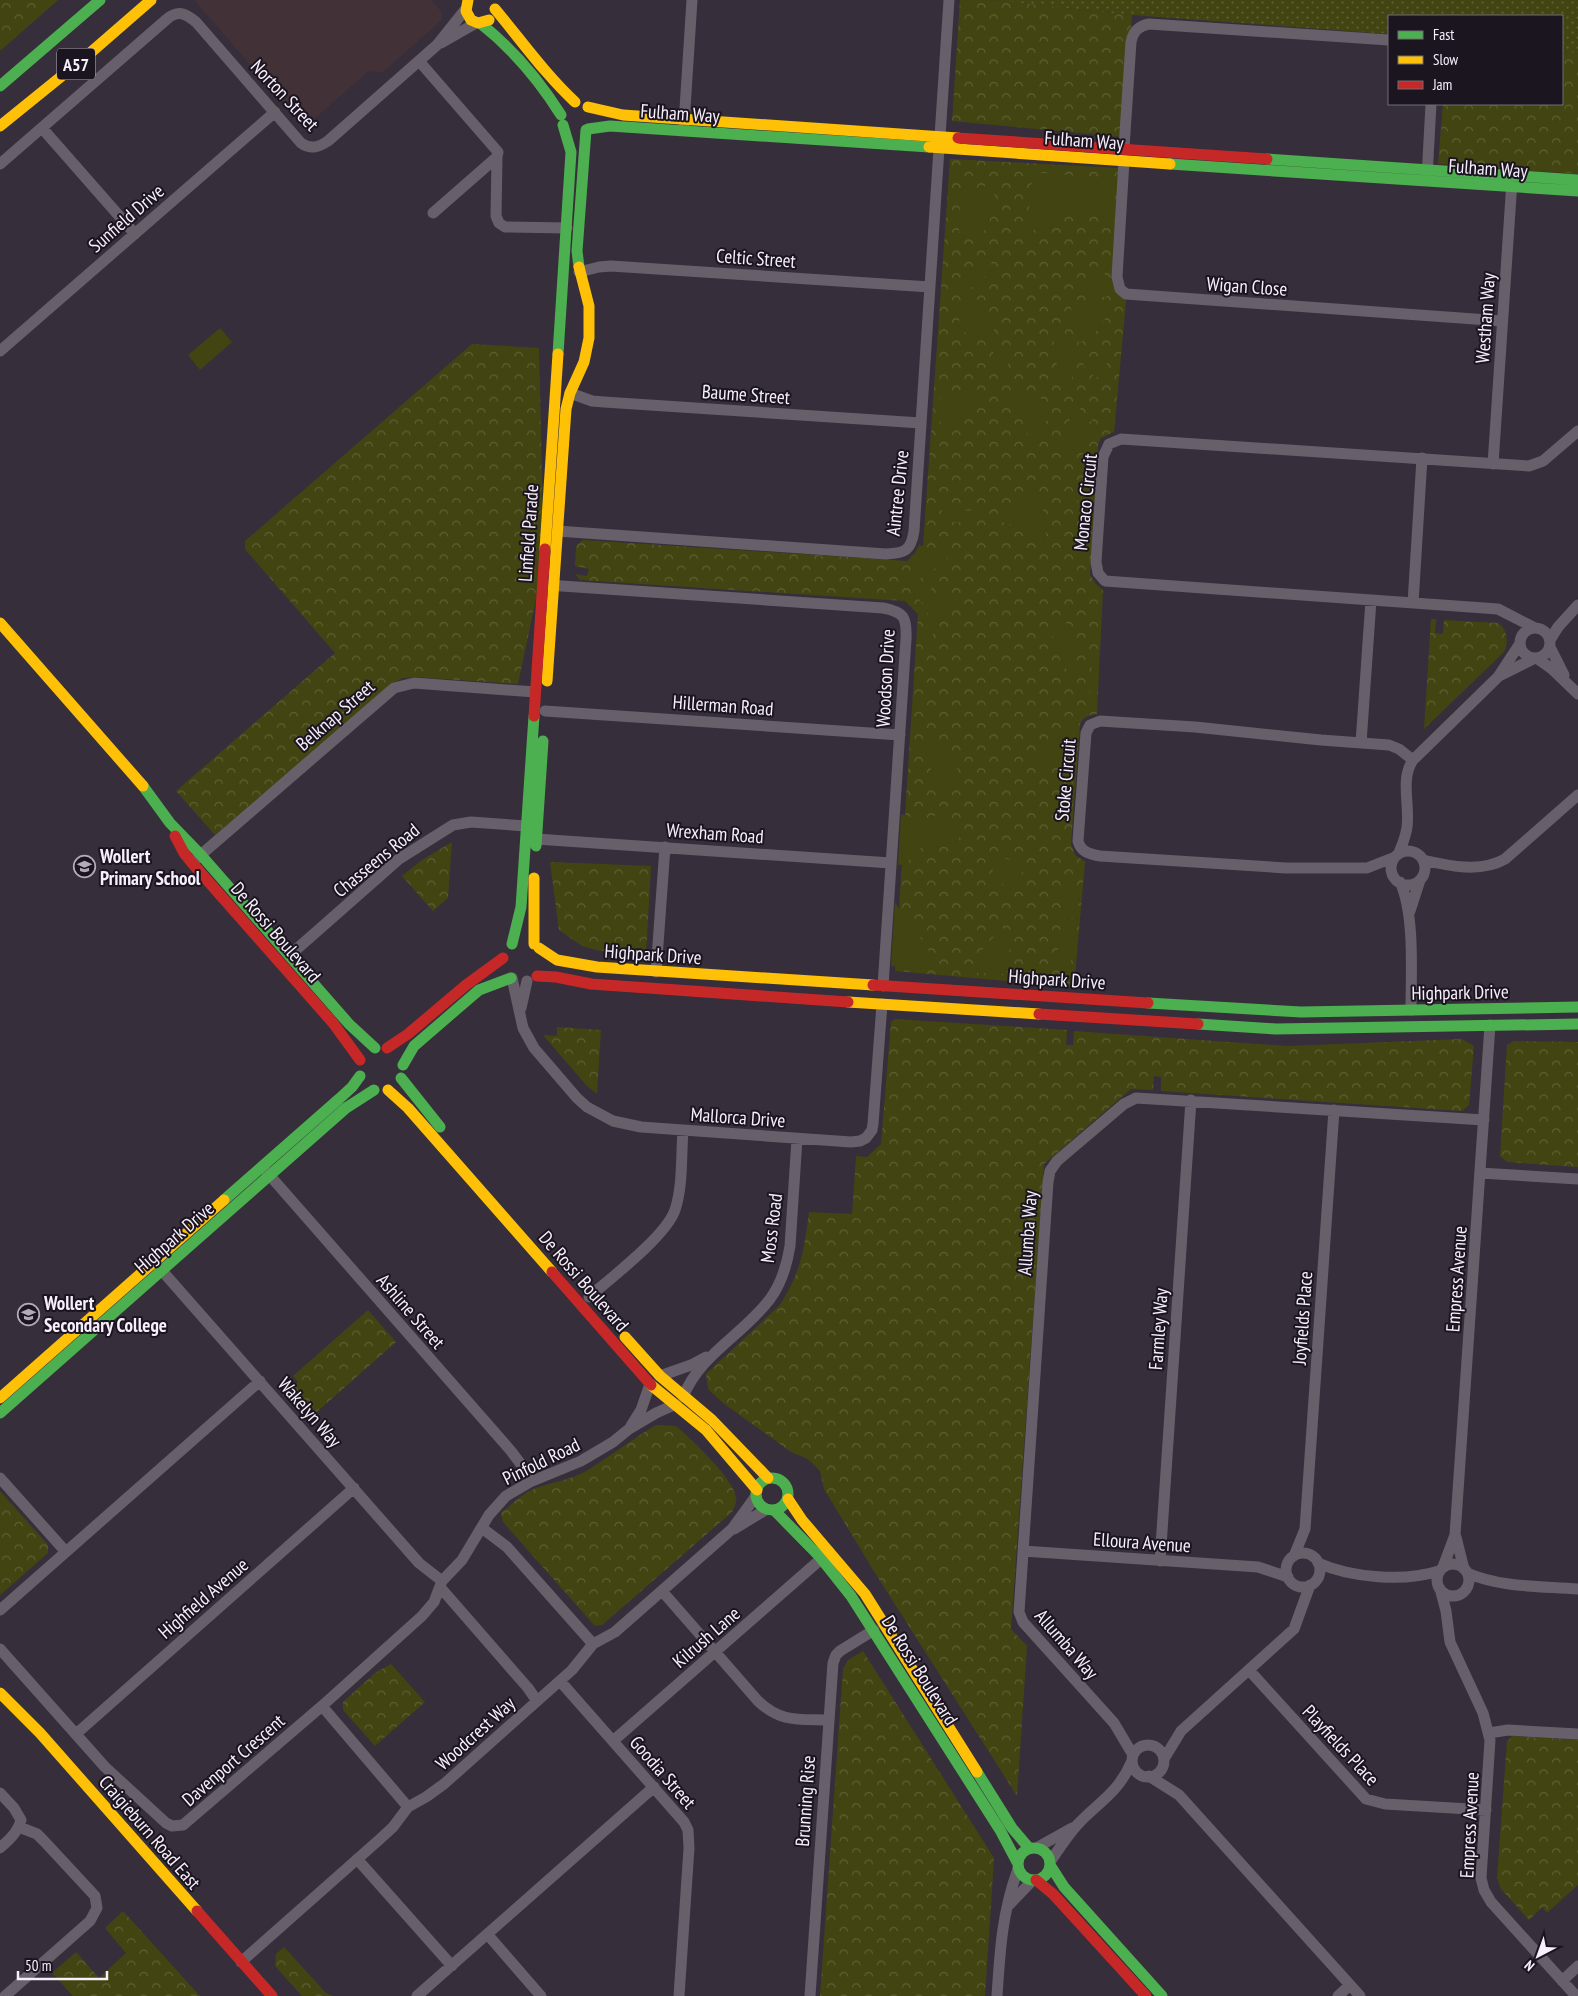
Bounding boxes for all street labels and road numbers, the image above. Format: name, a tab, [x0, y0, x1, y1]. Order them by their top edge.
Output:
road number: A57	[57, 49, 95, 80]
street label: Norton Street	[246, 54, 325, 136]
street label: Fulham Way	[640, 98, 721, 128]
street label: Fulham Way	[1044, 125, 1125, 155]
street label: Fulham Way	[1448, 153, 1529, 183]
street label: Sunfield Drive	[83, 179, 169, 257]
street label: Celtic Street	[715, 243, 797, 273]
street label: Wigan Close	[1206, 271, 1288, 301]
street label: Westham Way	[1470, 271, 1500, 364]
street label: Baume Street	[701, 379, 792, 409]
street label: Aintree Drive	[881, 449, 913, 537]
street label: Monaco Circuit	[1068, 452, 1102, 552]
street label: Linfield Parade	[513, 483, 543, 583]
street label: Woodson Drive	[870, 628, 900, 728]
street label: Belknap Street	[291, 674, 380, 756]
street label: Hillerman Road	[672, 690, 774, 720]
street label: Stoke Circuit	[1049, 737, 1081, 822]
street label: Chasseens Road	[328, 818, 424, 902]
street label: Wrexham Road	[666, 818, 764, 848]
street label: De Rossi Boulevard	[226, 877, 326, 987]
street label: Highpark Drive	[604, 939, 703, 969]
street label: Highpark Drive	[1008, 964, 1107, 994]
street label: Highpark Drive	[1411, 979, 1509, 1005]
street label: Mallorca Drive	[690, 1102, 786, 1132]
street label: Allumba Way	[1012, 1189, 1042, 1276]
street label: Moss Road	[755, 1192, 787, 1264]
street label: Highpark Drive	[129, 1196, 219, 1278]
street label: Empress Avenue	[1440, 1225, 1472, 1333]
street label: De Rossi Boulevard	[534, 1226, 634, 1336]
street label: Ashline Street	[372, 1268, 451, 1354]
street label: Joyfields Place	[1287, 1270, 1317, 1367]
street label: Farmley Way	[1143, 1286, 1173, 1371]
street label: Wakelyn Way	[273, 1372, 348, 1453]
street label: Pinfold Road	[498, 1432, 584, 1490]
street label: Elloura Avenue	[1092, 1527, 1192, 1557]
street label: Highfield Avenue	[153, 1552, 253, 1644]
street label: Kilrush Lane	[667, 1601, 745, 1673]
street label: Allumba Way	[1030, 1604, 1104, 1685]
street label: De Rossi Boulevard	[877, 1611, 963, 1729]
street label: Woodcrest Way	[430, 1690, 520, 1775]
street label: Playfields Place	[1297, 1700, 1385, 1791]
street label: Davenport Crescent	[177, 1708, 290, 1811]
street label: Goodia Street	[625, 1731, 702, 1814]
street label: Brunning Rise	[790, 1754, 820, 1847]
street label: Craigieburn Road East	[94, 1770, 207, 1895]
street label: Empress Avenue	[1454, 1771, 1484, 1879]

